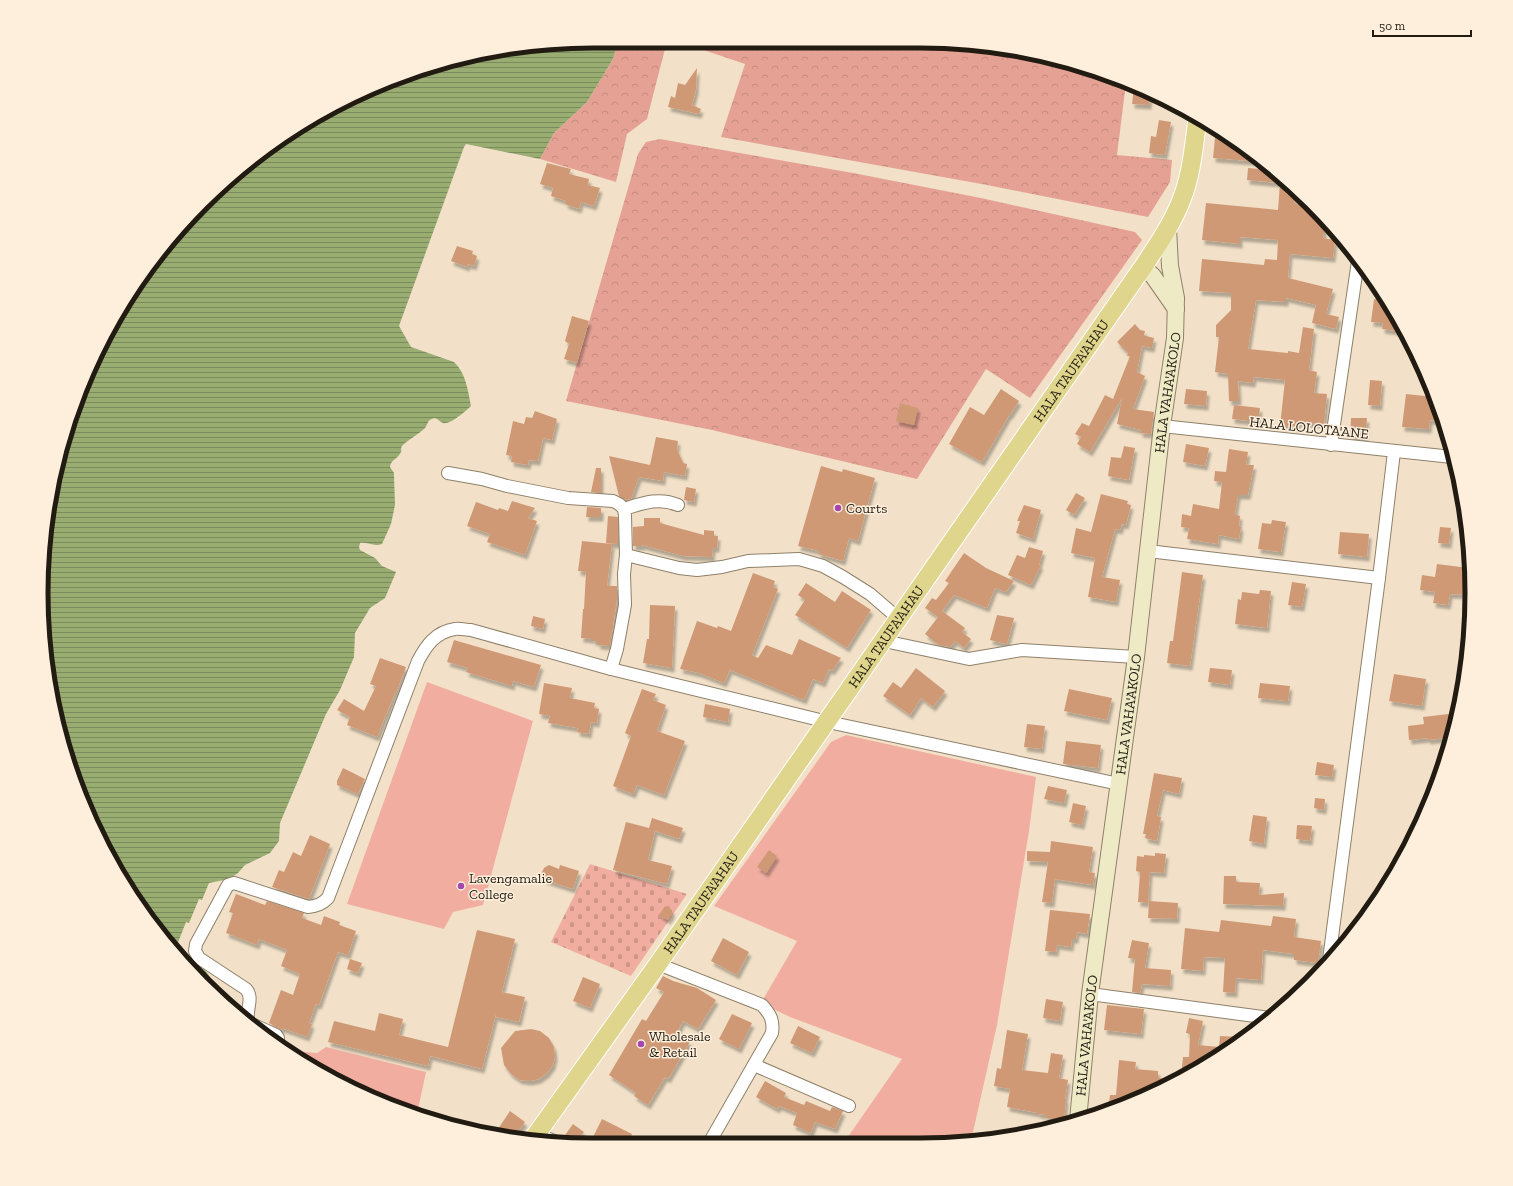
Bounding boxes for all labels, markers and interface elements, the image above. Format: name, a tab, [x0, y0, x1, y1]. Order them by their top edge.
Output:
scale bar	[1373, 12, 1471, 38]
text: 50 m	[1379, 19, 1406, 33]
street label: HALA TAUFA'AHAU	[1030, 316, 1112, 425]
street label: HALA VAHA'AKOLO	[1151, 332, 1184, 454]
street label: HALA LOLOTA'ANE	[1248, 413, 1370, 443]
place label: Courts	[846, 500, 887, 517]
marker: Courts	[833, 503, 843, 513]
street label: HALA TAUFA'AHAU	[844, 582, 927, 691]
street label: HALA VAHA'AKOLO	[1112, 653, 1145, 776]
street label: HALA TAUFA'AHAU	[659, 848, 742, 957]
place label: Lavengamalie College	[469, 870, 553, 903]
marker: Lavengamalie College	[456, 881, 466, 891]
street label: HALA VAHA'AKOLO	[1072, 974, 1101, 1097]
place label: Wholesale & Retail	[649, 1028, 711, 1061]
marker: Wholesale & Retail	[636, 1039, 646, 1049]

